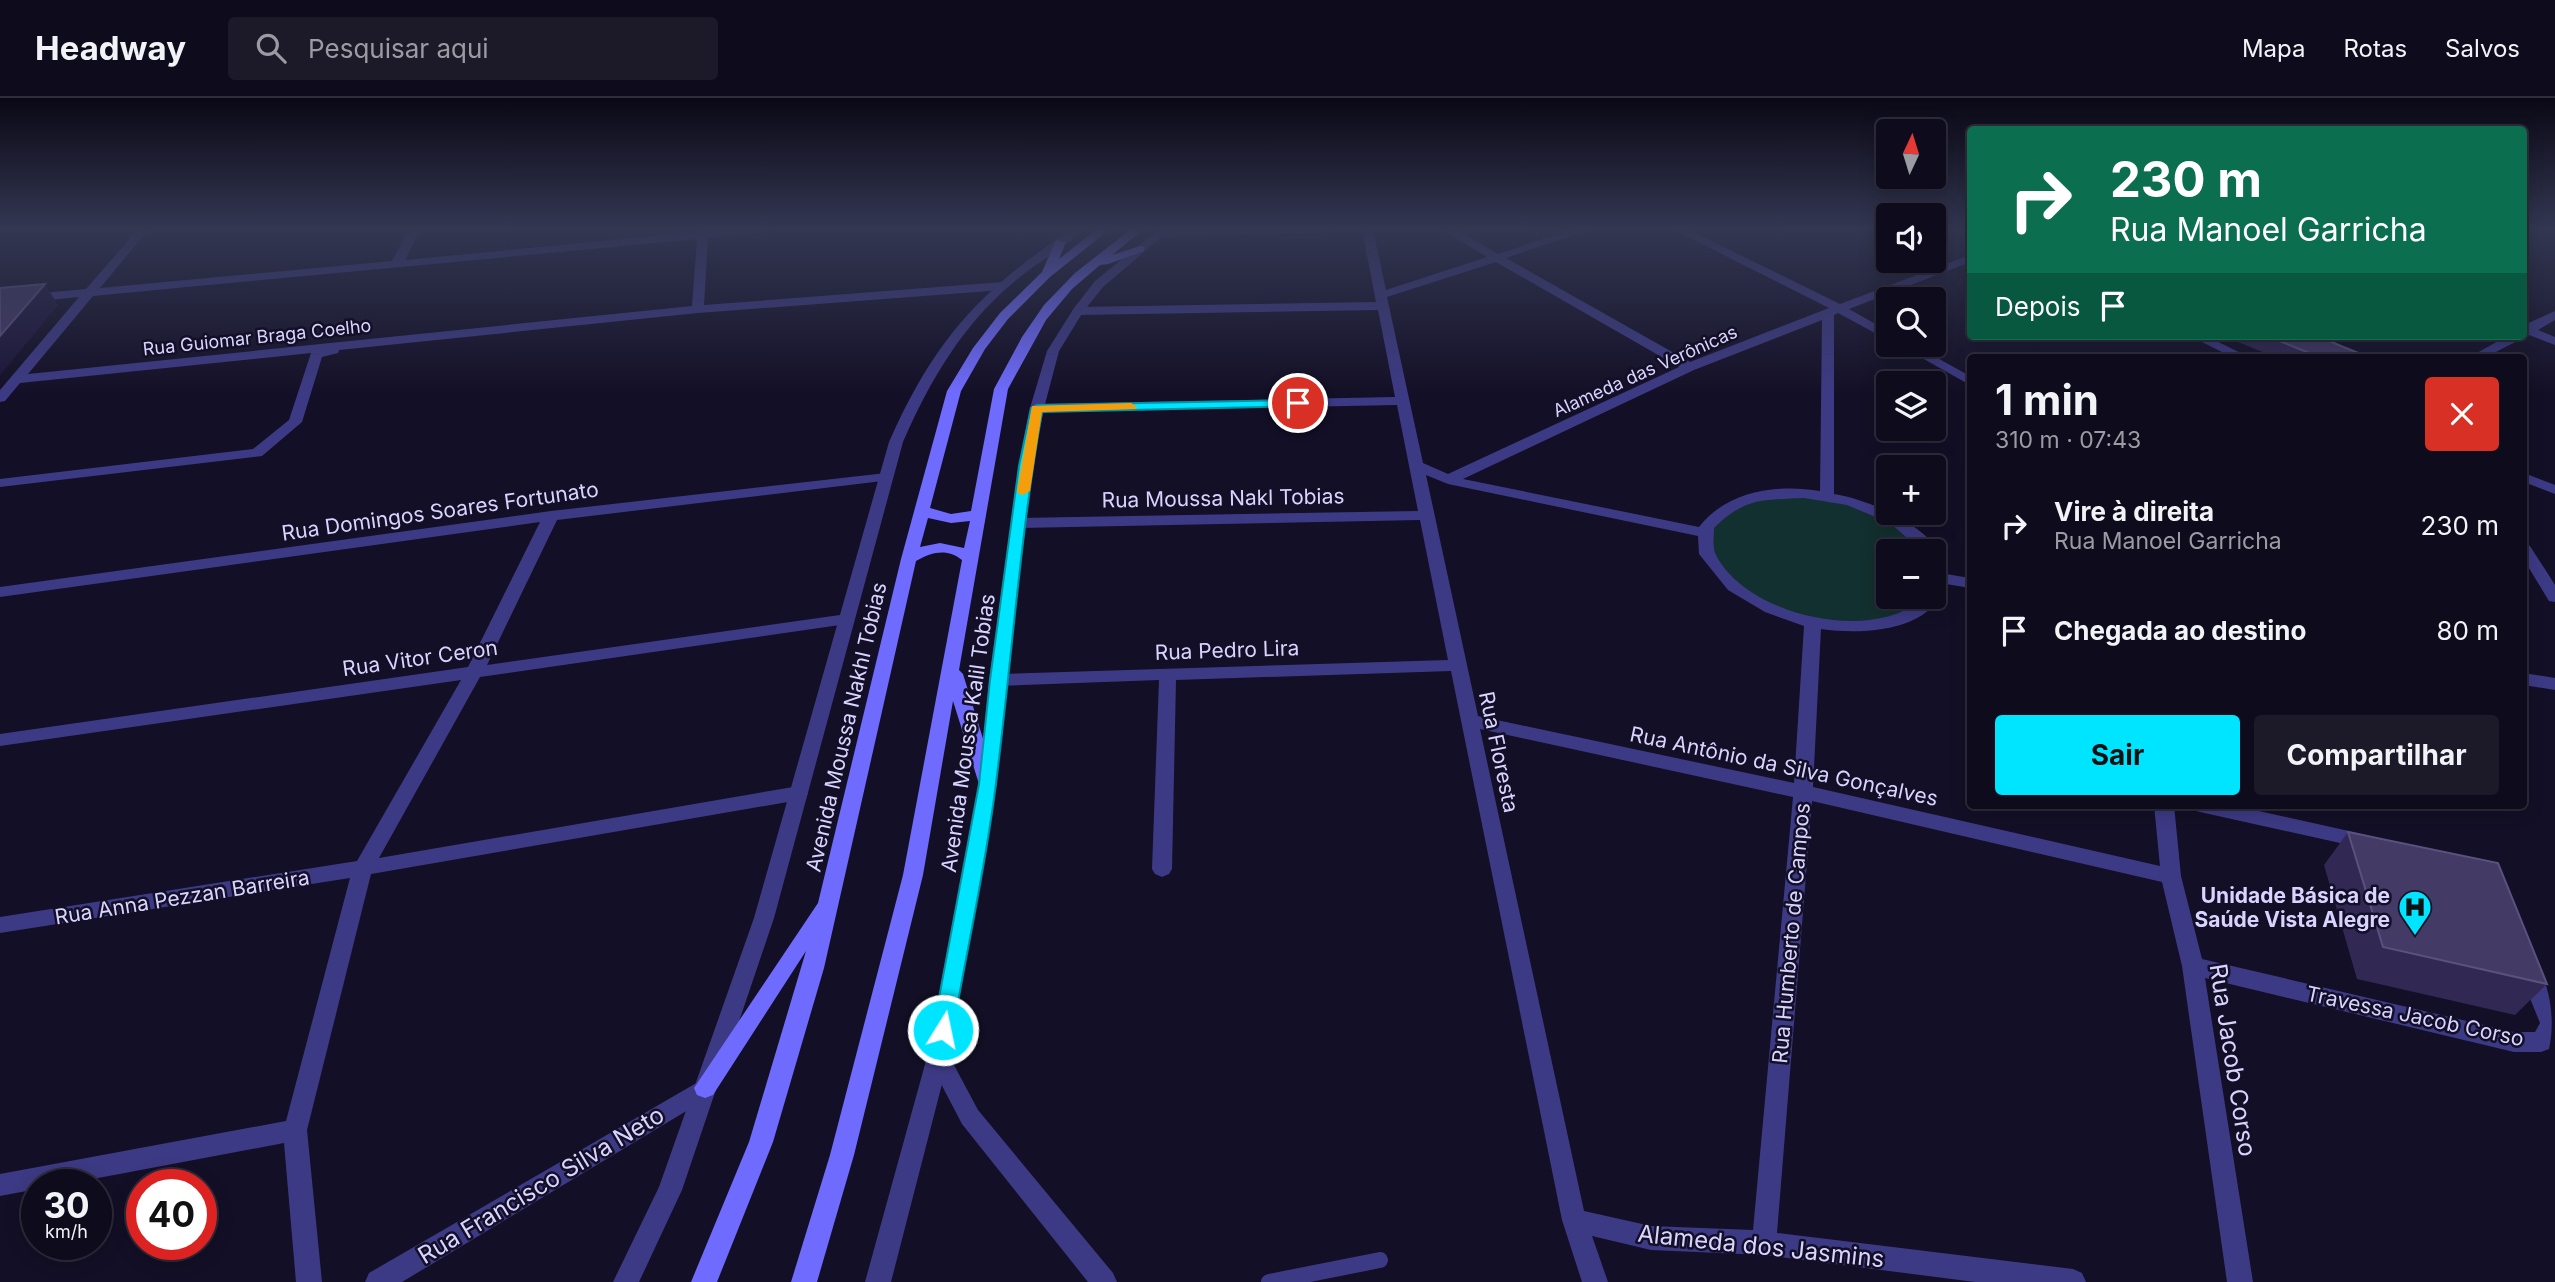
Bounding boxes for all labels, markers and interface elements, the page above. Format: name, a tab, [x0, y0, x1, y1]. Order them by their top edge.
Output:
search box	[228, 17, 718, 80]
text: Headway	[35, 28, 186, 68]
icon: search	[252, 29, 290, 67]
text: Pesquisar aqui	[308, 33, 489, 64]
text: Mapa	[2242, 34, 2306, 63]
text: Rotas	[2344, 34, 2407, 63]
text: Salvos	[2445, 34, 2520, 63]
north arrow	[1876, 119, 1946, 189]
map controls	[1876, 119, 1946, 609]
text: 230 m	[2110, 150, 2262, 209]
icon: right	[1995, 154, 2086, 245]
button: sound	[1876, 203, 1946, 273]
text: Rua Manoel Garricha	[2110, 210, 2427, 249]
button: search	[1876, 287, 1946, 357]
icon: arrive	[2094, 287, 2132, 325]
text: Depois	[1995, 291, 2080, 322]
street label: Rua Guiomar Braga Coelho	[142, 315, 372, 359]
street label: Alameda das Verônicas	[1550, 321, 1740, 421]
button: layers	[1876, 371, 1946, 441]
pin	[1268, 373, 1328, 433]
text: 1 min	[1995, 374, 2099, 425]
button: close	[2425, 377, 2499, 451]
icon: arrive	[1279, 384, 1317, 422]
text: 310 m · 07:43	[1995, 426, 2141, 454]
button: +	[1876, 455, 1946, 525]
street label: Rua Domingos Soares Fortunato	[280, 476, 600, 546]
street label: Rua Moussa Nakl Tobias	[1101, 483, 1345, 513]
text: Vire à direita	[2054, 496, 2214, 527]
icon: right	[1995, 507, 2033, 545]
text: 230 m	[2421, 510, 2499, 541]
text: Rua Manoel Garricha	[2054, 527, 2282, 555]
button: −	[1876, 539, 1946, 609]
street label: Avenida Moussa Nakhl Tobias	[800, 580, 892, 874]
street label: Avenida Moussa Kalil Tobias	[936, 592, 1000, 874]
icon: arrive	[1995, 612, 2033, 650]
text: Chegada ao destino	[2054, 615, 2306, 646]
text: 80 m	[2436, 615, 2499, 646]
street label: Rua Vitor Ceron	[341, 635, 499, 681]
street label: Rua Pedro Lira	[1154, 635, 1300, 665]
street label: Rua Floresta	[1474, 689, 1524, 815]
button: Sair	[1995, 715, 2240, 795]
button: Compartilhar	[2254, 715, 2499, 795]
street label: Rua Antônio da Silva Gonçalves	[1628, 721, 1940, 811]
street label: Rua Humberto de Campos	[1767, 802, 1815, 1064]
street label: Rua Anna Pezzan Barreira	[53, 865, 311, 929]
place label: Unidade Básica de Saúde Vista Alegre	[2194, 883, 2390, 932]
hospital icon: Unidade Básica de Saúde Vista Alegre	[2396, 888, 2434, 937]
street label: Rua Jacob Corso	[2203, 962, 2263, 1158]
street label: Travessa Jacob Corso	[2304, 981, 2526, 1051]
position arrow	[906, 993, 980, 1067]
street label: Rua Francisco Silva Neto	[413, 1100, 669, 1270]
speed limit sign: 40	[126, 1169, 217, 1260]
text: 30	[43, 1184, 90, 1226]
street label: Alameda dos Jasmins	[1636, 1219, 1886, 1273]
text: km/h	[45, 1221, 88, 1242]

